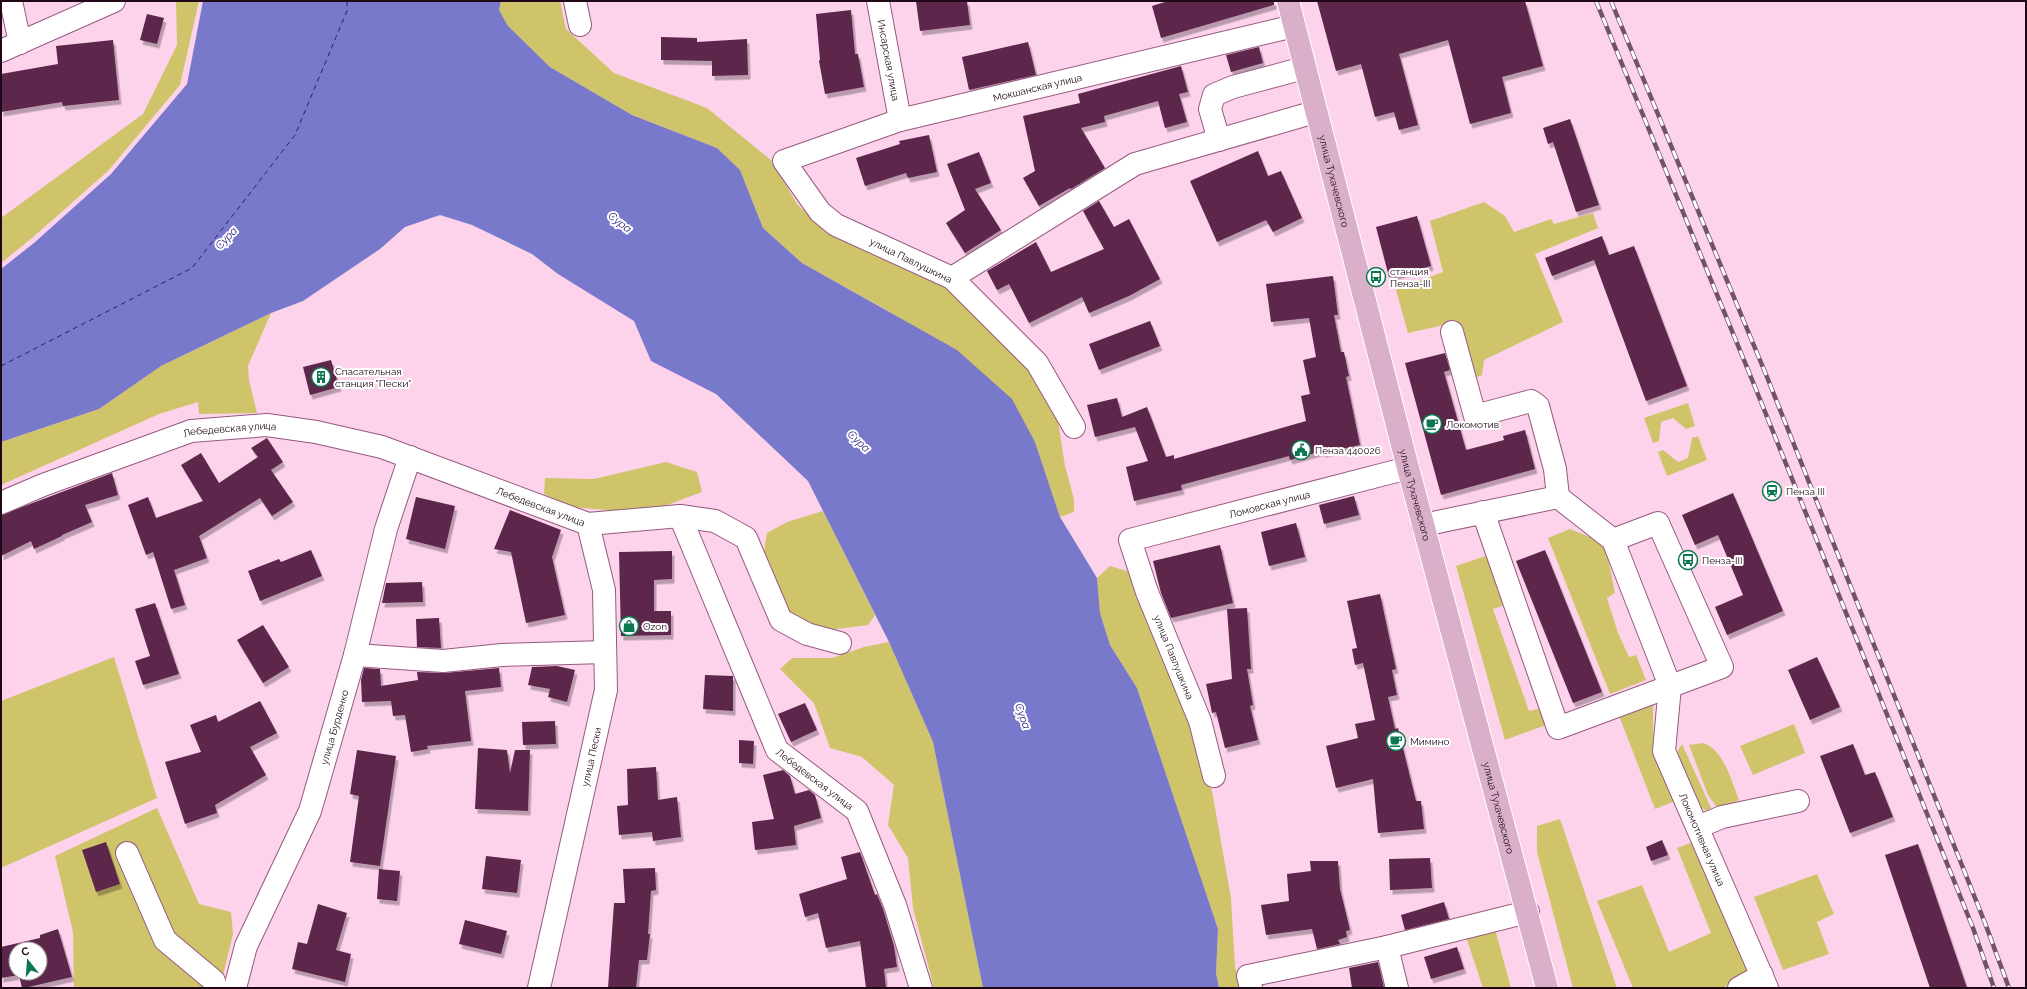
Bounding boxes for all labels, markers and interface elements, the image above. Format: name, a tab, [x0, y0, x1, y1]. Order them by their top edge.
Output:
street label: Инсарская улица	[876, 19, 901, 102]
street label: Мокшанская улица	[992, 72, 1083, 104]
street label: улица Тухачевского	[1317, 134, 1351, 228]
water label: Сура	[605, 209, 634, 236]
water label: Сура	[213, 224, 240, 252]
street label: улица Павлушкина	[868, 236, 954, 285]
bus stop icon: станция Пенза-III	[1365, 266, 1387, 288]
place label: станция Пенза-III	[1390, 266, 1431, 289]
building icon: Спасательная станция "Пески"	[310, 366, 332, 388]
place label: Спасательная станция "Пески"	[335, 366, 411, 389]
cafe icon: Локомотив	[1421, 413, 1443, 435]
place label: Локомотив	[1446, 419, 1499, 430]
street label: Лебедевская улица	[181, 420, 277, 439]
water label: Сура	[845, 428, 873, 455]
public building icon: Пенза 440026	[1290, 439, 1312, 461]
place label: Пенза 440026	[1315, 445, 1381, 456]
street label: улица Тухачевского	[1397, 448, 1432, 542]
station icon: Пенза III	[1761, 480, 1783, 502]
street label: Лебедевская улица	[494, 485, 586, 528]
place label: Пенза III	[1786, 486, 1825, 497]
street label: Ломовская улица	[1228, 489, 1311, 520]
bus stop icon: Пенза-III	[1677, 549, 1699, 571]
place label: Пенза-III	[1702, 555, 1743, 566]
street label: улица Павлушкина	[1152, 613, 1196, 701]
shop icon: Ozon	[618, 615, 640, 637]
place label: Ozon	[643, 621, 667, 632]
street label: улица Бурденко	[319, 689, 351, 766]
water label: Сура	[1012, 702, 1033, 731]
street label: улица Пески	[579, 726, 603, 788]
cafe icon: Мимино	[1385, 730, 1407, 752]
place label: Мимино	[1410, 736, 1449, 747]
street label: Лебедевская улица	[774, 746, 855, 812]
street label: улица Тухачевского	[1481, 761, 1516, 855]
street label: Локомотивная улица	[1677, 791, 1727, 888]
north arrow	[8, 941, 48, 981]
text: С	[20, 944, 31, 959]

